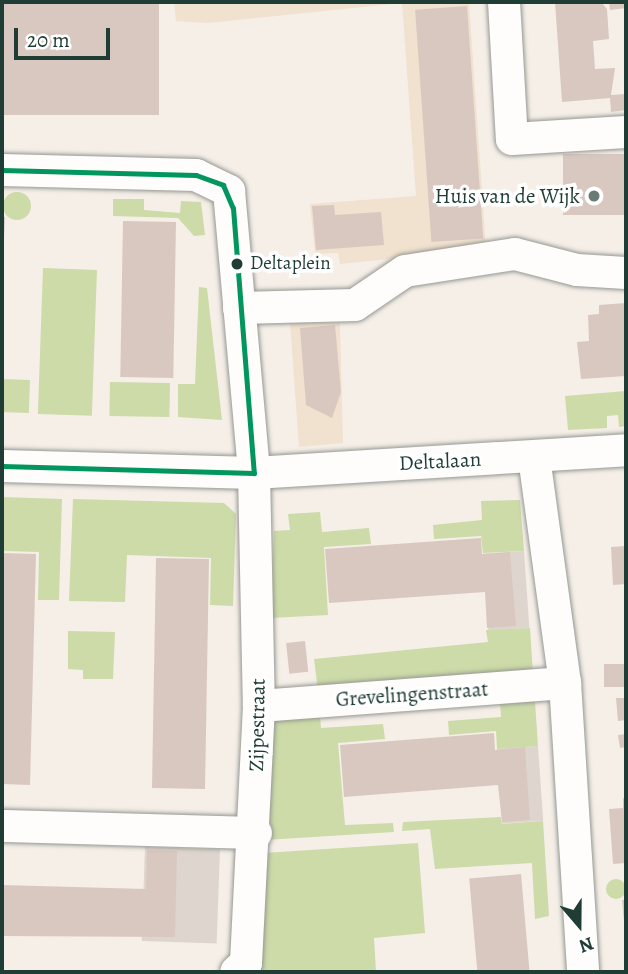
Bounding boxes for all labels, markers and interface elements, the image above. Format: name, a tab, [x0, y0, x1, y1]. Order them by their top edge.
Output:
scale bar	[18, 14, 114, 58]
text: 20 m	[27, 26, 70, 54]
place label: Huis van de Wijk	[435, 183, 580, 209]
marker: Huis van de Wijk	[586, 188, 602, 204]
place label: Deltaplein	[250, 253, 331, 275]
marker: Deltaplein	[230, 257, 244, 271]
street label: Deltalaan	[398, 446, 482, 476]
street label: Grevelingenstraat	[335, 676, 489, 712]
street label: Zijpestraat	[244, 678, 270, 772]
north arrow	[544, 890, 614, 960]
text: N	[575, 930, 597, 959]

